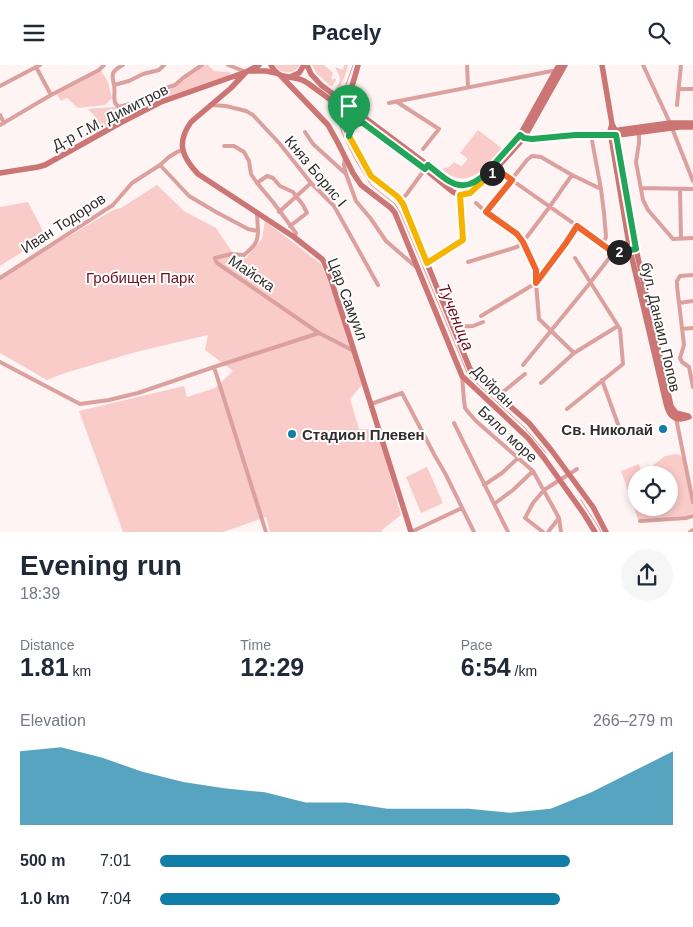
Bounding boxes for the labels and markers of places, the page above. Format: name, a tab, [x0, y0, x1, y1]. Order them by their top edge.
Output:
pin	[328, 85, 370, 136]
pin: 1	[480, 161, 504, 185]
pin: 2	[606, 239, 632, 265]
place label: Св. Николай	[561, 421, 653, 438]
marker: Св. Николай	[657, 423, 669, 435]
place label: Стадион Плевен	[302, 426, 425, 443]
marker: Стадион Плевен	[286, 428, 298, 440]

